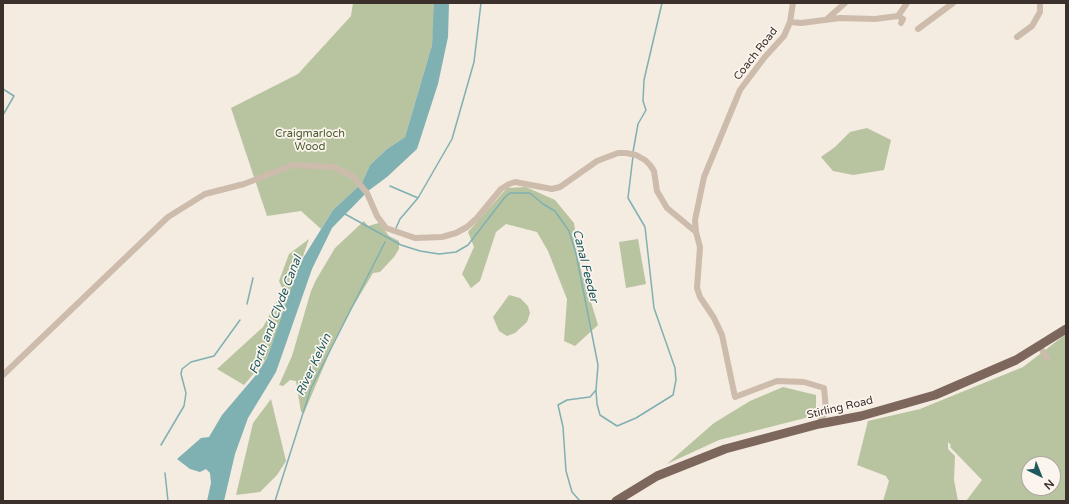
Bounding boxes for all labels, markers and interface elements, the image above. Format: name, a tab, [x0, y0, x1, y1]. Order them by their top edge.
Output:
street label: Coach Road	[731, 25, 781, 83]
park label: Craigmarloch Wood	[275, 127, 345, 153]
water label: Canal Feeder	[569, 228, 601, 304]
water label: Forth and Clyde Canal	[247, 254, 305, 376]
water label: River Kelvin	[293, 332, 335, 398]
street label: Stirling Road	[806, 394, 874, 422]
north arrow	[1021, 456, 1061, 496]
text: N	[1041, 477, 1057, 492]

